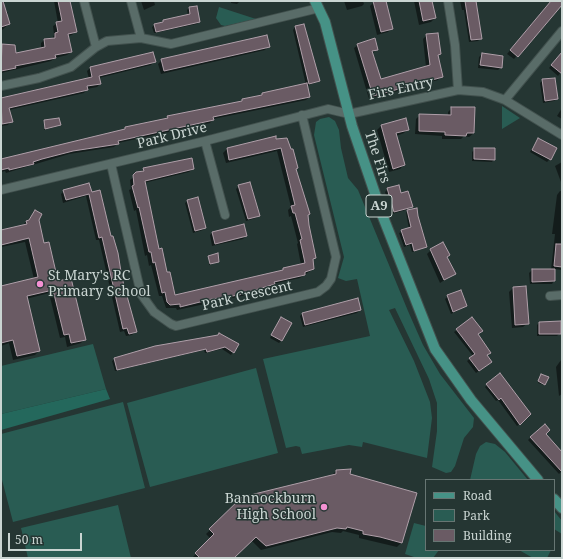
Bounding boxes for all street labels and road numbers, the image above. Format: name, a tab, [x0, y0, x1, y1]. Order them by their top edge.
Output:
street label: Firs Entry	[367, 74, 435, 104]
street label: Park Drive	[135, 119, 209, 153]
street label: The Firs	[361, 129, 393, 185]
road number: A9	[366, 195, 392, 217]
street label: Park Crescent	[200, 277, 294, 315]

